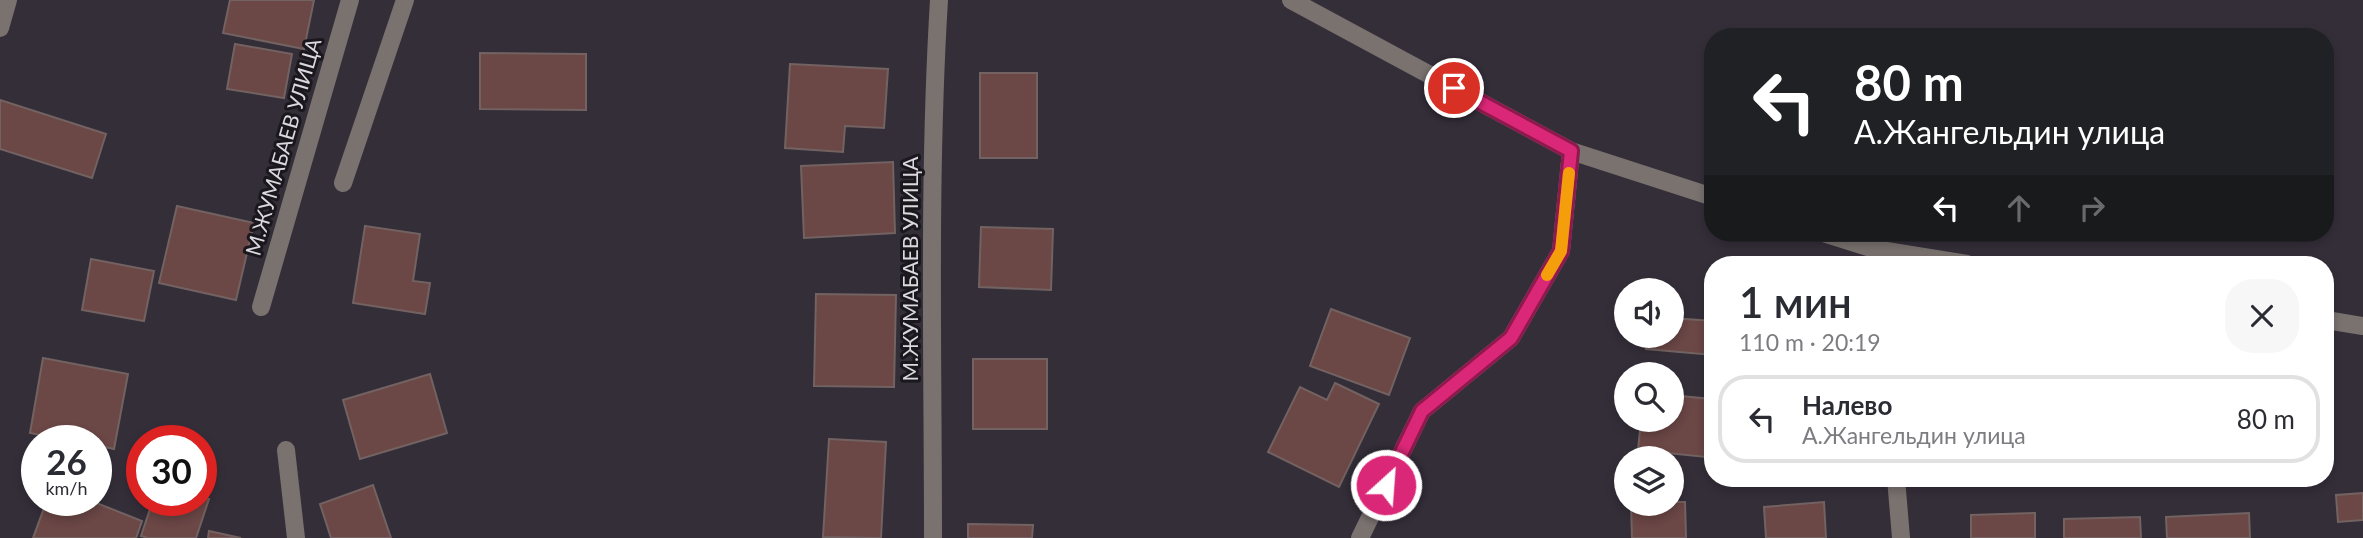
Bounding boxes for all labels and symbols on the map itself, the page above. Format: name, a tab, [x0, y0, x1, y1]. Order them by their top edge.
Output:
street label: М.ЖУМАБАЕВ УЛИЦА	[240, 34, 326, 258]
pin	[1424, 58, 1484, 118]
street label: М.ЖУМАБАЕВ УЛИЦА	[897, 156, 922, 381]
speed limit sign: 30	[126, 425, 217, 516]
position arrow	[1349, 448, 1423, 522]

